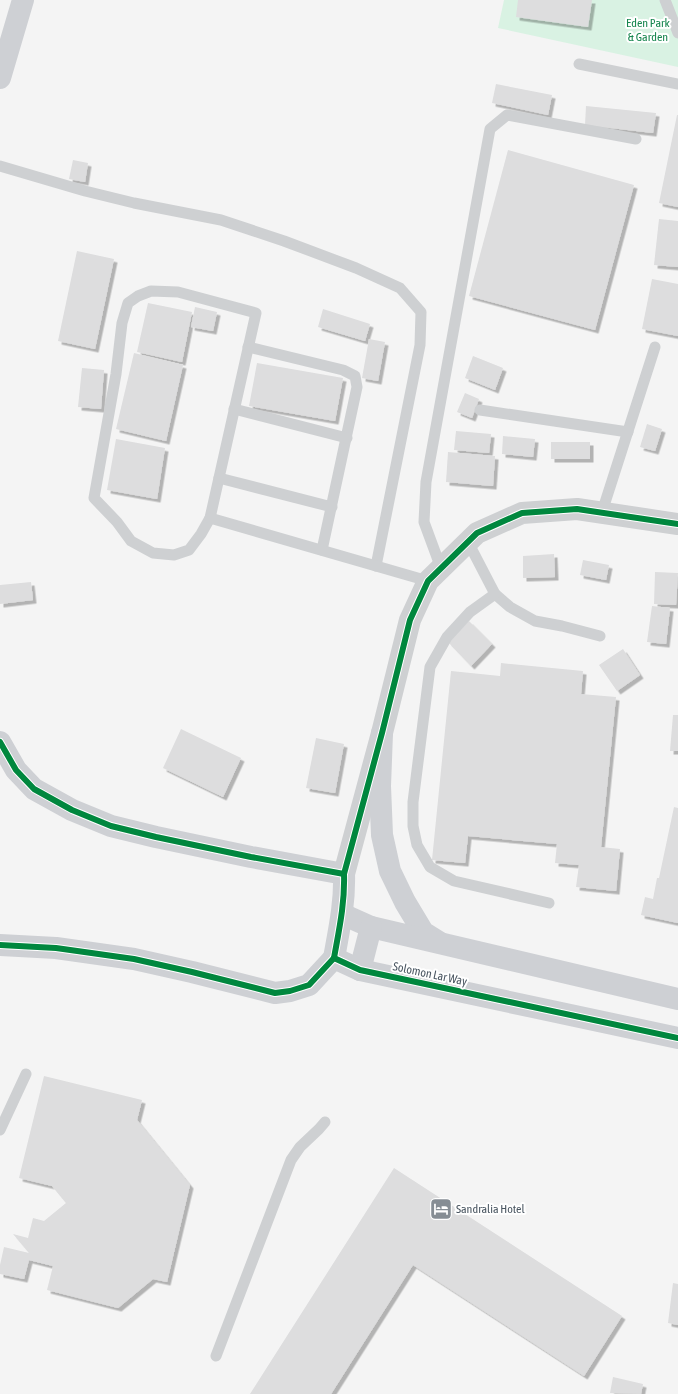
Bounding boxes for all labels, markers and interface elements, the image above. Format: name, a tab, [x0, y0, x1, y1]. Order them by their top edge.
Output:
park label: Eden Park & Garden	[626, 16, 671, 44]
street label: Solomon Lar Way	[392, 959, 468, 989]
hotel icon: Sandralia Hotel	[428, 1196, 454, 1222]
place label: Sandralia Hotel	[456, 1202, 526, 1216]

